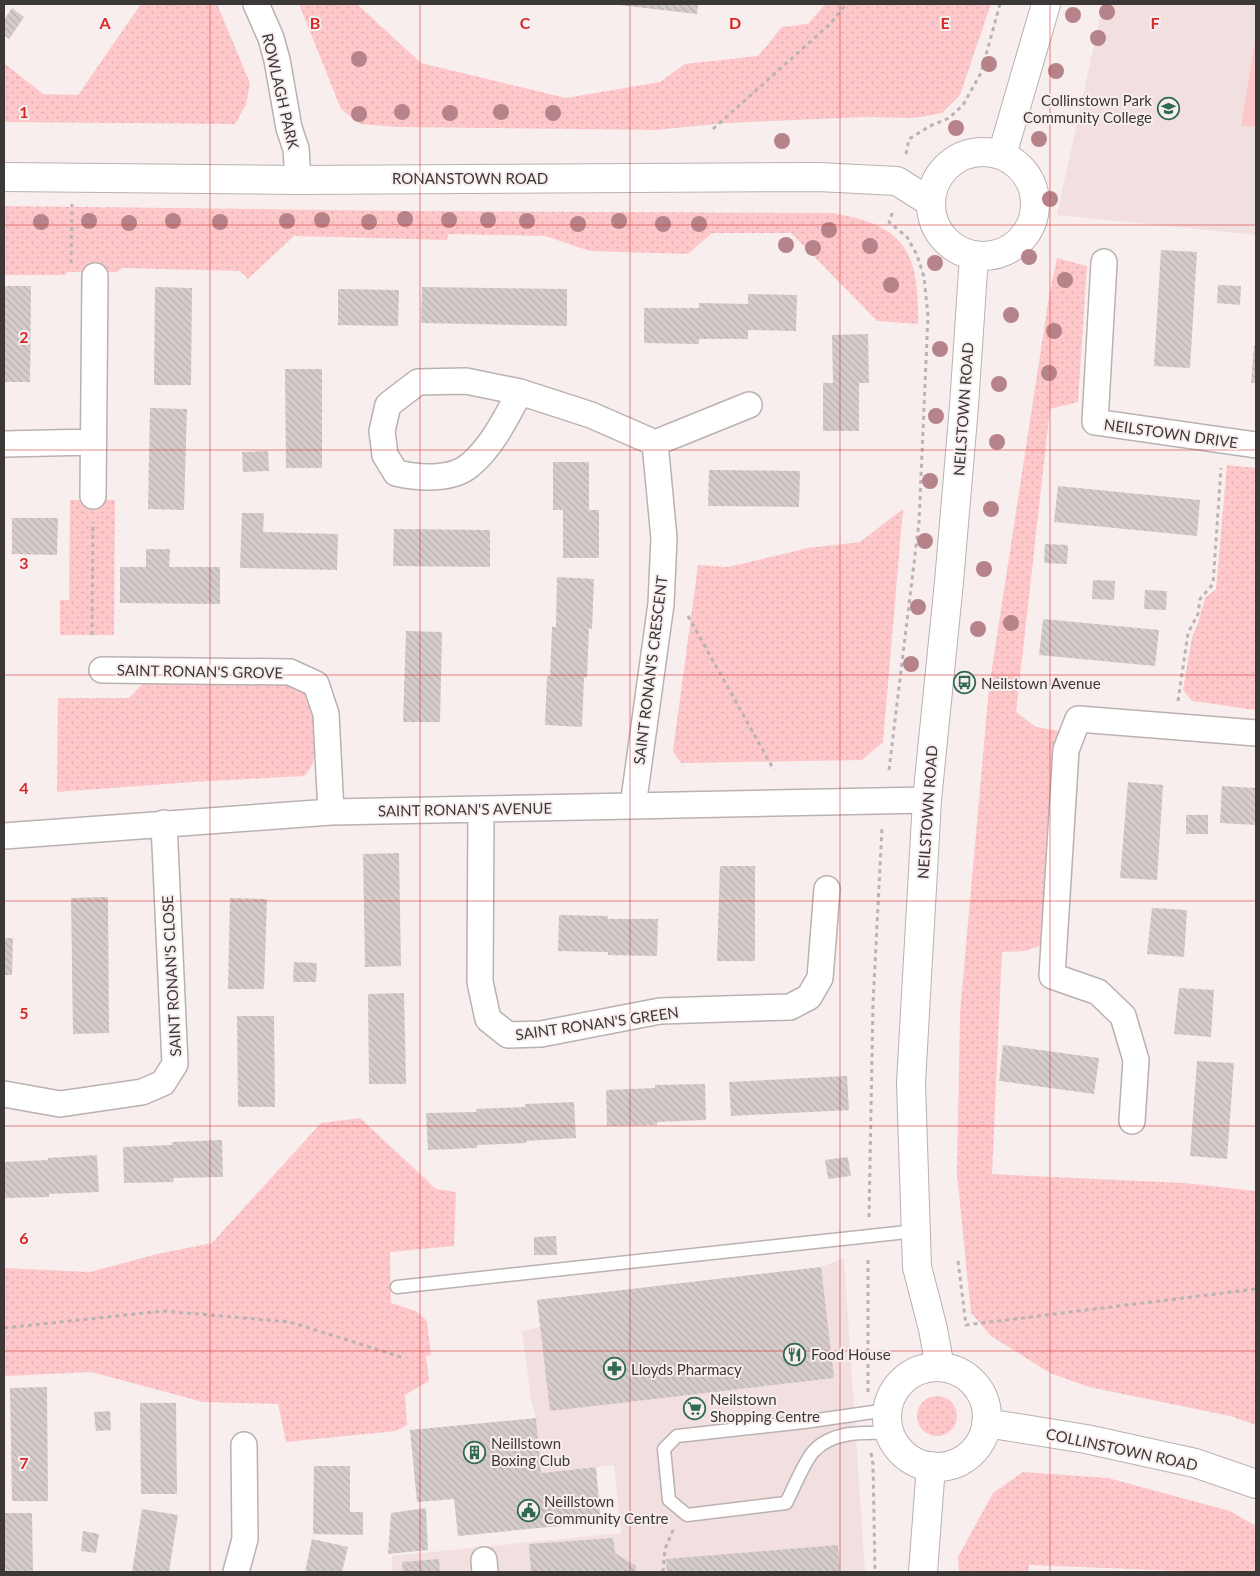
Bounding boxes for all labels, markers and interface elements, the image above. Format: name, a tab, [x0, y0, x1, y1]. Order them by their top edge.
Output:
text: A	[98, 13, 111, 32]
text: B	[310, 13, 320, 32]
text: C	[520, 13, 531, 32]
text: D	[729, 13, 741, 32]
text: E	[940, 13, 950, 32]
text: F	[1150, 13, 1160, 32]
street label: ROWLAGH PARK	[259, 31, 303, 151]
place label: Collinstown Park Community College	[1023, 91, 1152, 126]
school or university icon: Collinstown Park Community College	[1156, 97, 1180, 121]
text: 1	[19, 102, 29, 121]
street label: RONANSTOWN ROAD	[392, 169, 548, 187]
text: 2	[19, 327, 29, 346]
street label: NEILSTOWN ROAD	[949, 342, 977, 476]
street label: NEILSTOWN DRIVE	[1103, 415, 1239, 451]
text: 3	[19, 553, 29, 572]
street label: SAINT RONAN'S CRESCENT	[629, 574, 671, 766]
street label: SAINT RONAN'S GROVE	[117, 661, 283, 681]
bus stop icon: Neilstown Avenue	[953, 671, 977, 695]
place label: Neilstown Avenue	[981, 674, 1101, 692]
street label: NEILSTOWN ROAD	[913, 745, 941, 879]
text: 4	[19, 778, 29, 797]
street label: SAINT RONAN'S AVENUE	[378, 798, 552, 820]
street label: SAINT RONAN'S CLOSE	[158, 895, 184, 1057]
text: 5	[19, 1003, 29, 1022]
street label: SAINT RONAN'S GREEN	[514, 1003, 680, 1043]
text: 6	[19, 1228, 29, 1247]
restaurant icon: Food House	[783, 1342, 807, 1366]
place label: Food House	[811, 1345, 891, 1363]
pharmacy icon: Lloyds Pharmacy	[603, 1357, 627, 1381]
place label: Lloyds Pharmacy	[631, 1360, 742, 1378]
place label: Neilstown Shopping Centre	[710, 1390, 820, 1425]
supermarket icon: Neilstown Shopping Centre	[682, 1396, 706, 1420]
street label: COLLINSTOWN ROAD	[1044, 1424, 1200, 1474]
place label: Neillstown Boxing Club	[491, 1434, 570, 1469]
building icon: Neillstown Boxing Club	[463, 1440, 487, 1464]
text: 7	[19, 1453, 29, 1472]
place label: Neillstown Community Centre	[544, 1492, 669, 1527]
public building icon: Neillstown Community Centre	[516, 1498, 540, 1522]

